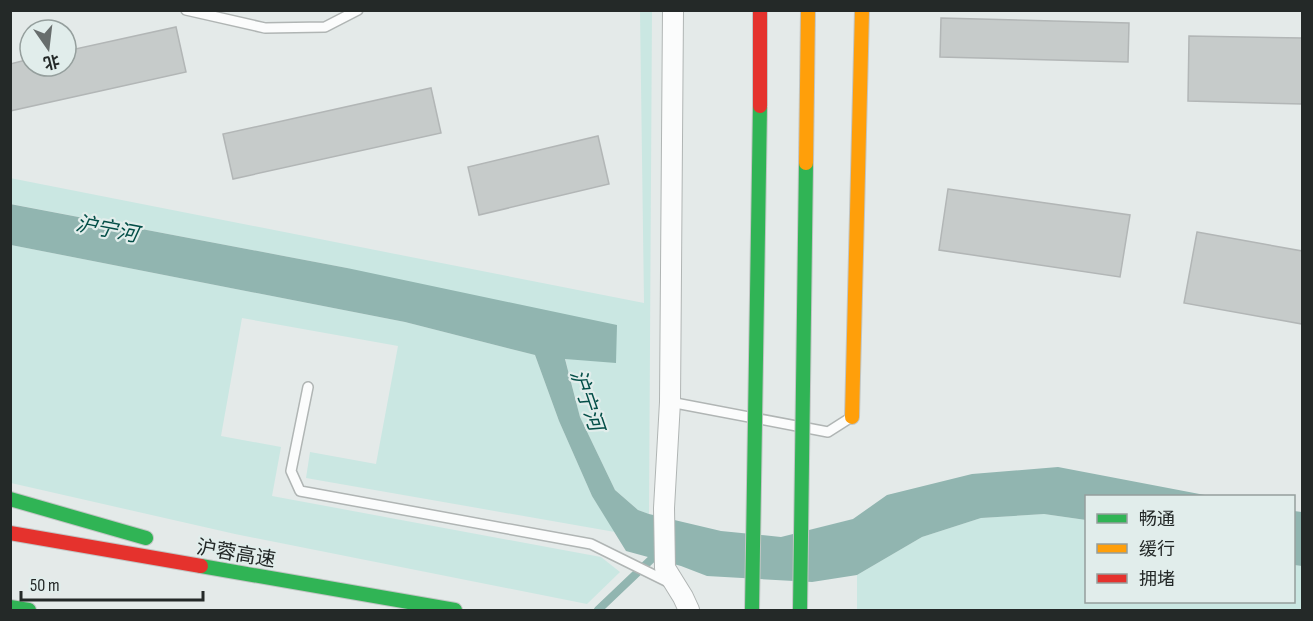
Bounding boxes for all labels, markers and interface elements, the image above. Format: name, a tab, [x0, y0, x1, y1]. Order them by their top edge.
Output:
north arrow	[18, 18, 78, 78]
text: 北	[41, 50, 61, 72]
water label: 沪宁河	[74, 211, 144, 249]
water label: 沪宁河	[564, 366, 610, 438]
legend	[1085, 495, 1295, 603]
text: 畅通	[1139, 509, 1175, 530]
street label: 沪蓉高速	[194, 535, 277, 573]
text: 缓行	[1139, 539, 1175, 560]
scale bar	[21, 564, 202, 602]
text: 拥堵	[1139, 569, 1175, 590]
text: 50 m	[30, 575, 60, 596]

